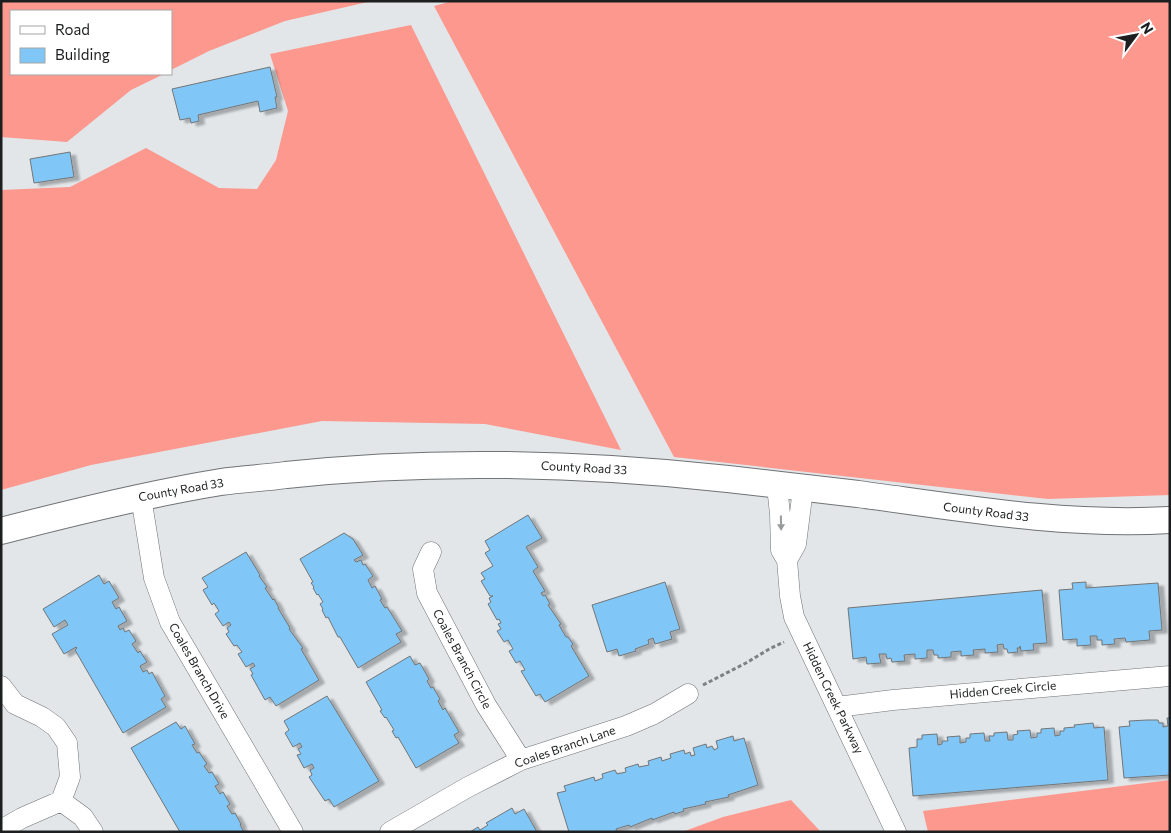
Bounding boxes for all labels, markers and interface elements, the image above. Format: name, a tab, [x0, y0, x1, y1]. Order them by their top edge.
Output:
legend	[10, 10, 172, 75]
north arrow	[1111, 10, 1161, 60]
text: N	[1137, 19, 1157, 37]
text: Road	[55, 20, 90, 38]
text: Building	[55, 45, 110, 63]
street label: County Road 33	[541, 458, 628, 476]
street label: County Road 33	[137, 475, 225, 503]
street label: County Road 33	[942, 499, 1030, 523]
one-way arrow	[777, 516, 785, 532]
street label: Coales Branch Circle	[431, 606, 495, 711]
street label: Coales Branch Drive	[167, 620, 233, 721]
street label: Hidden Creek Parkway	[801, 639, 867, 756]
street label: Hidden Creek Circle	[949, 677, 1057, 701]
street label: Coales Branch Lane	[512, 722, 617, 770]

